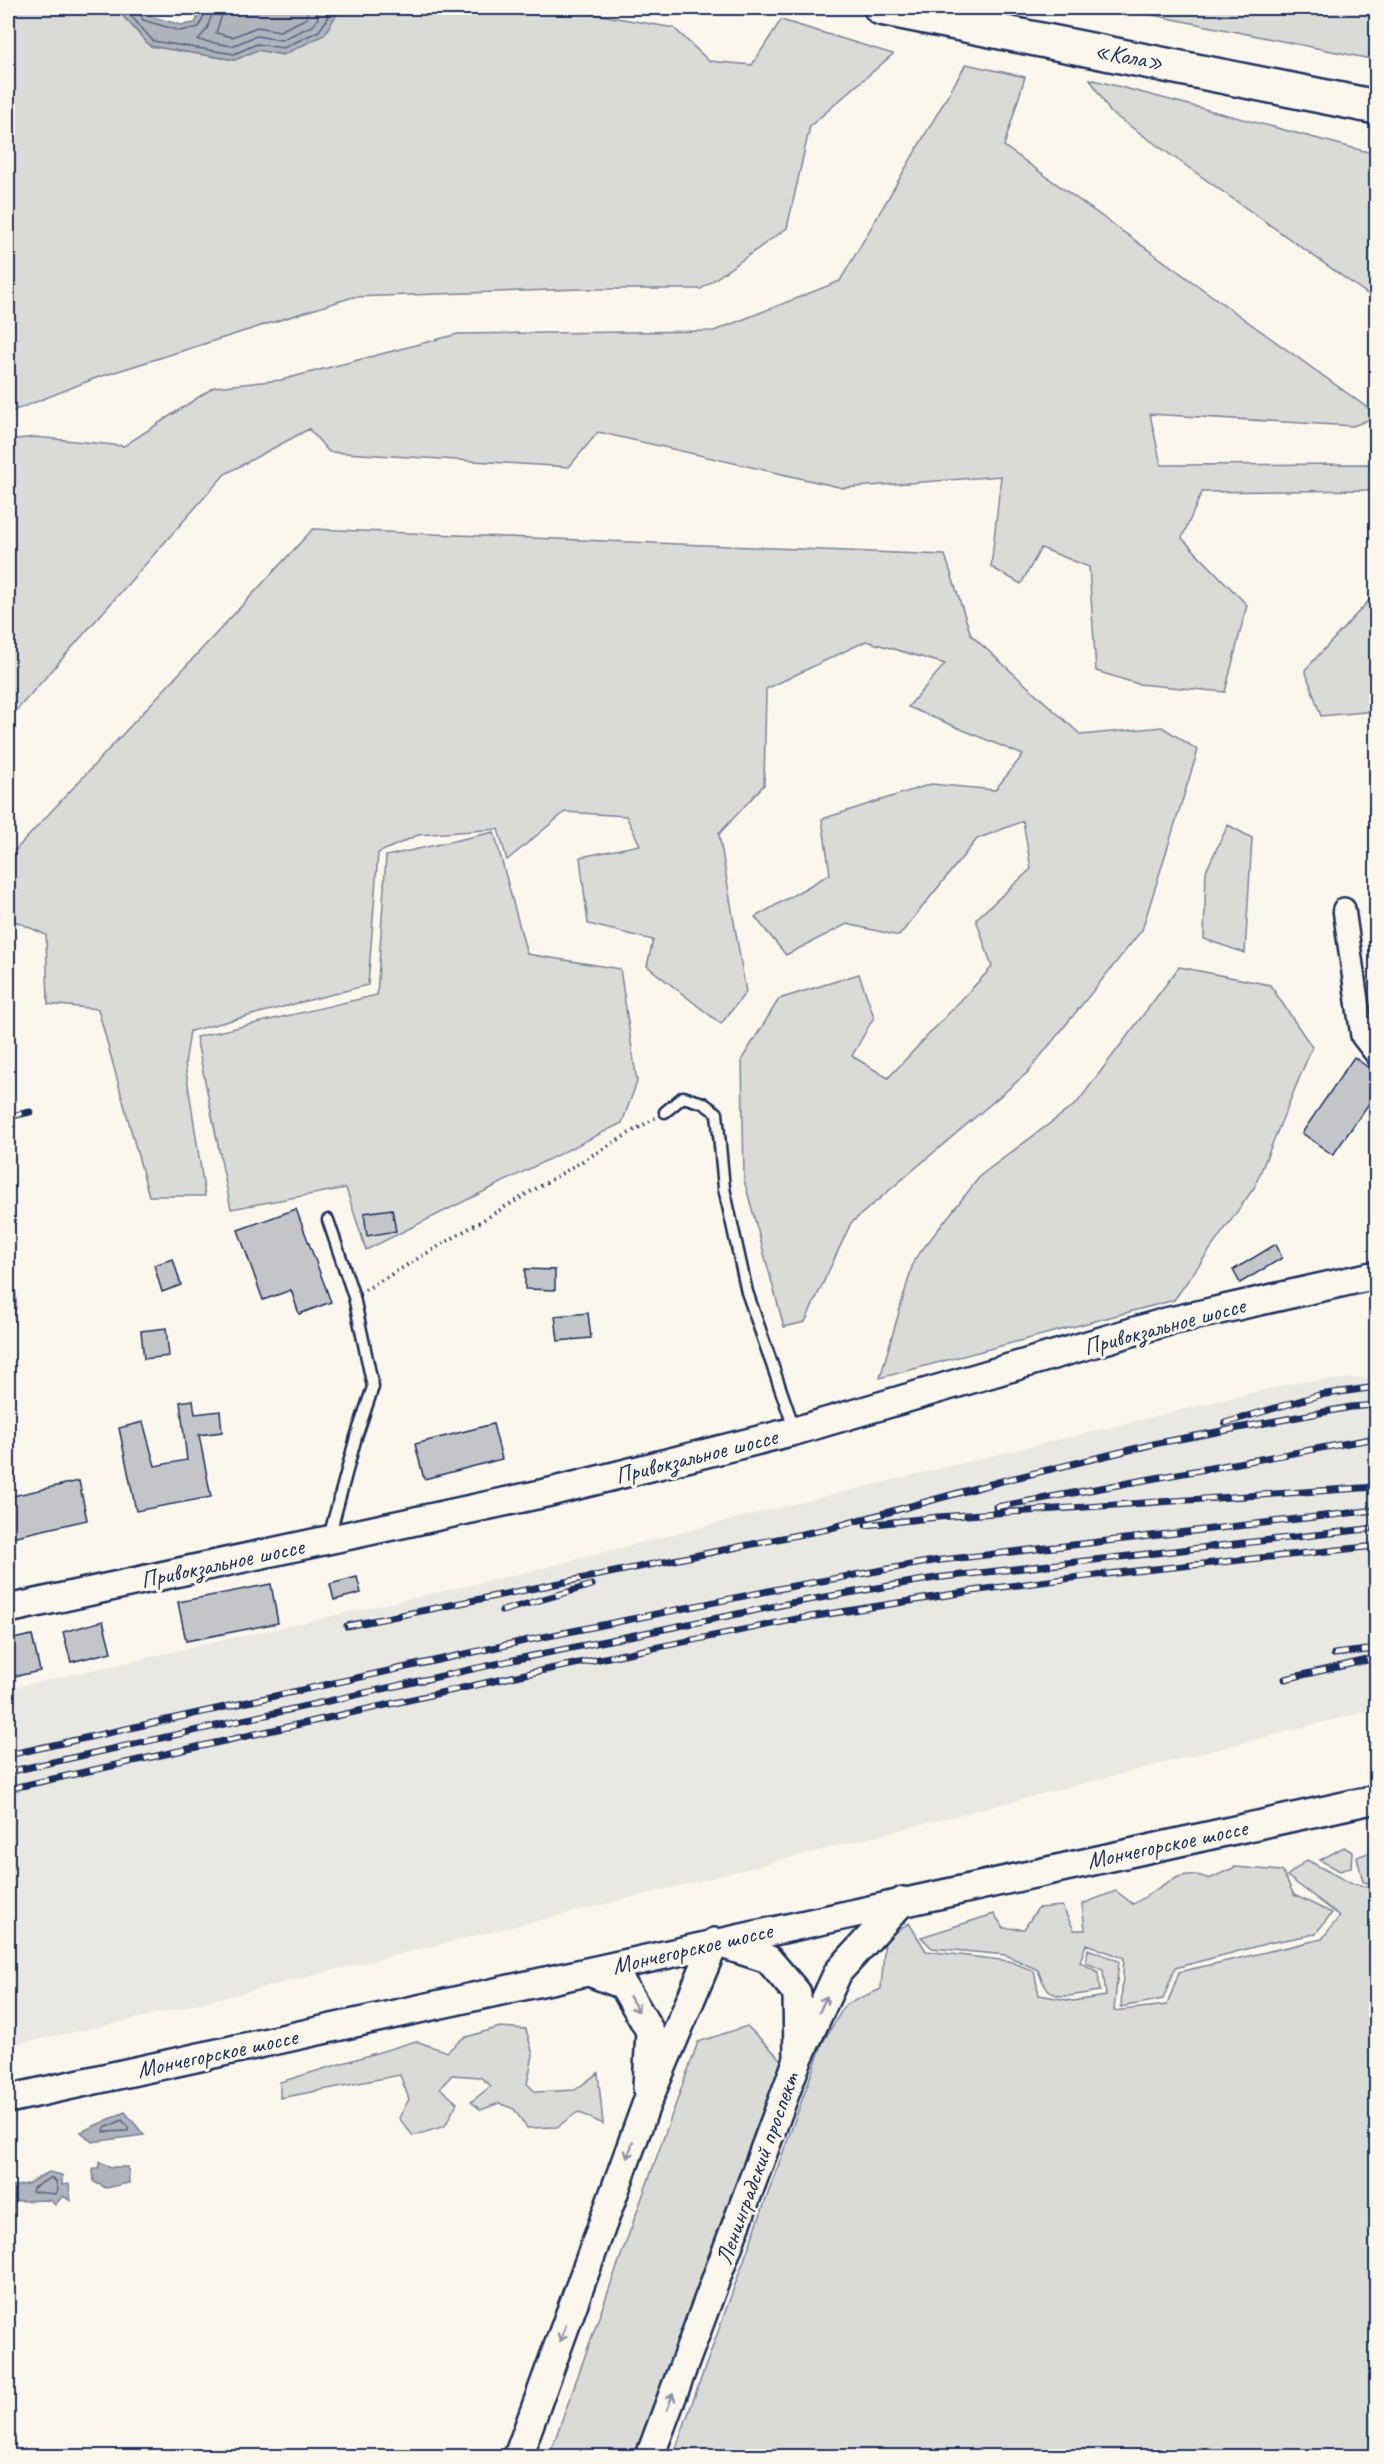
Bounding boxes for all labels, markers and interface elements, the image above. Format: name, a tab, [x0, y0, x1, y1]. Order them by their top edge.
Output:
street label: «Кола»	[1092, 35, 1166, 77]
street label: Привокзальное шоссе	[1080, 1289, 1250, 1363]
street label: Привокзальное шоссе	[612, 1421, 782, 1492]
street label: Привокзальное шоссе	[138, 1531, 309, 1596]
street label: Мончегорское шоссе	[1084, 1812, 1252, 1876]
street label: Мончегорское шоссе	[609, 1915, 777, 1981]
one-way arrow	[629, 1994, 640, 2012]
one-way arrow	[818, 1996, 830, 2014]
street label: Мончегорское шоссе	[134, 2021, 302, 2085]
street label: Ленинградский проспект	[708, 2067, 806, 2268]
one-way arrow	[623, 2140, 634, 2159]
one-way arrow	[557, 2323, 568, 2342]
one-way arrow	[665, 2393, 676, 2412]

